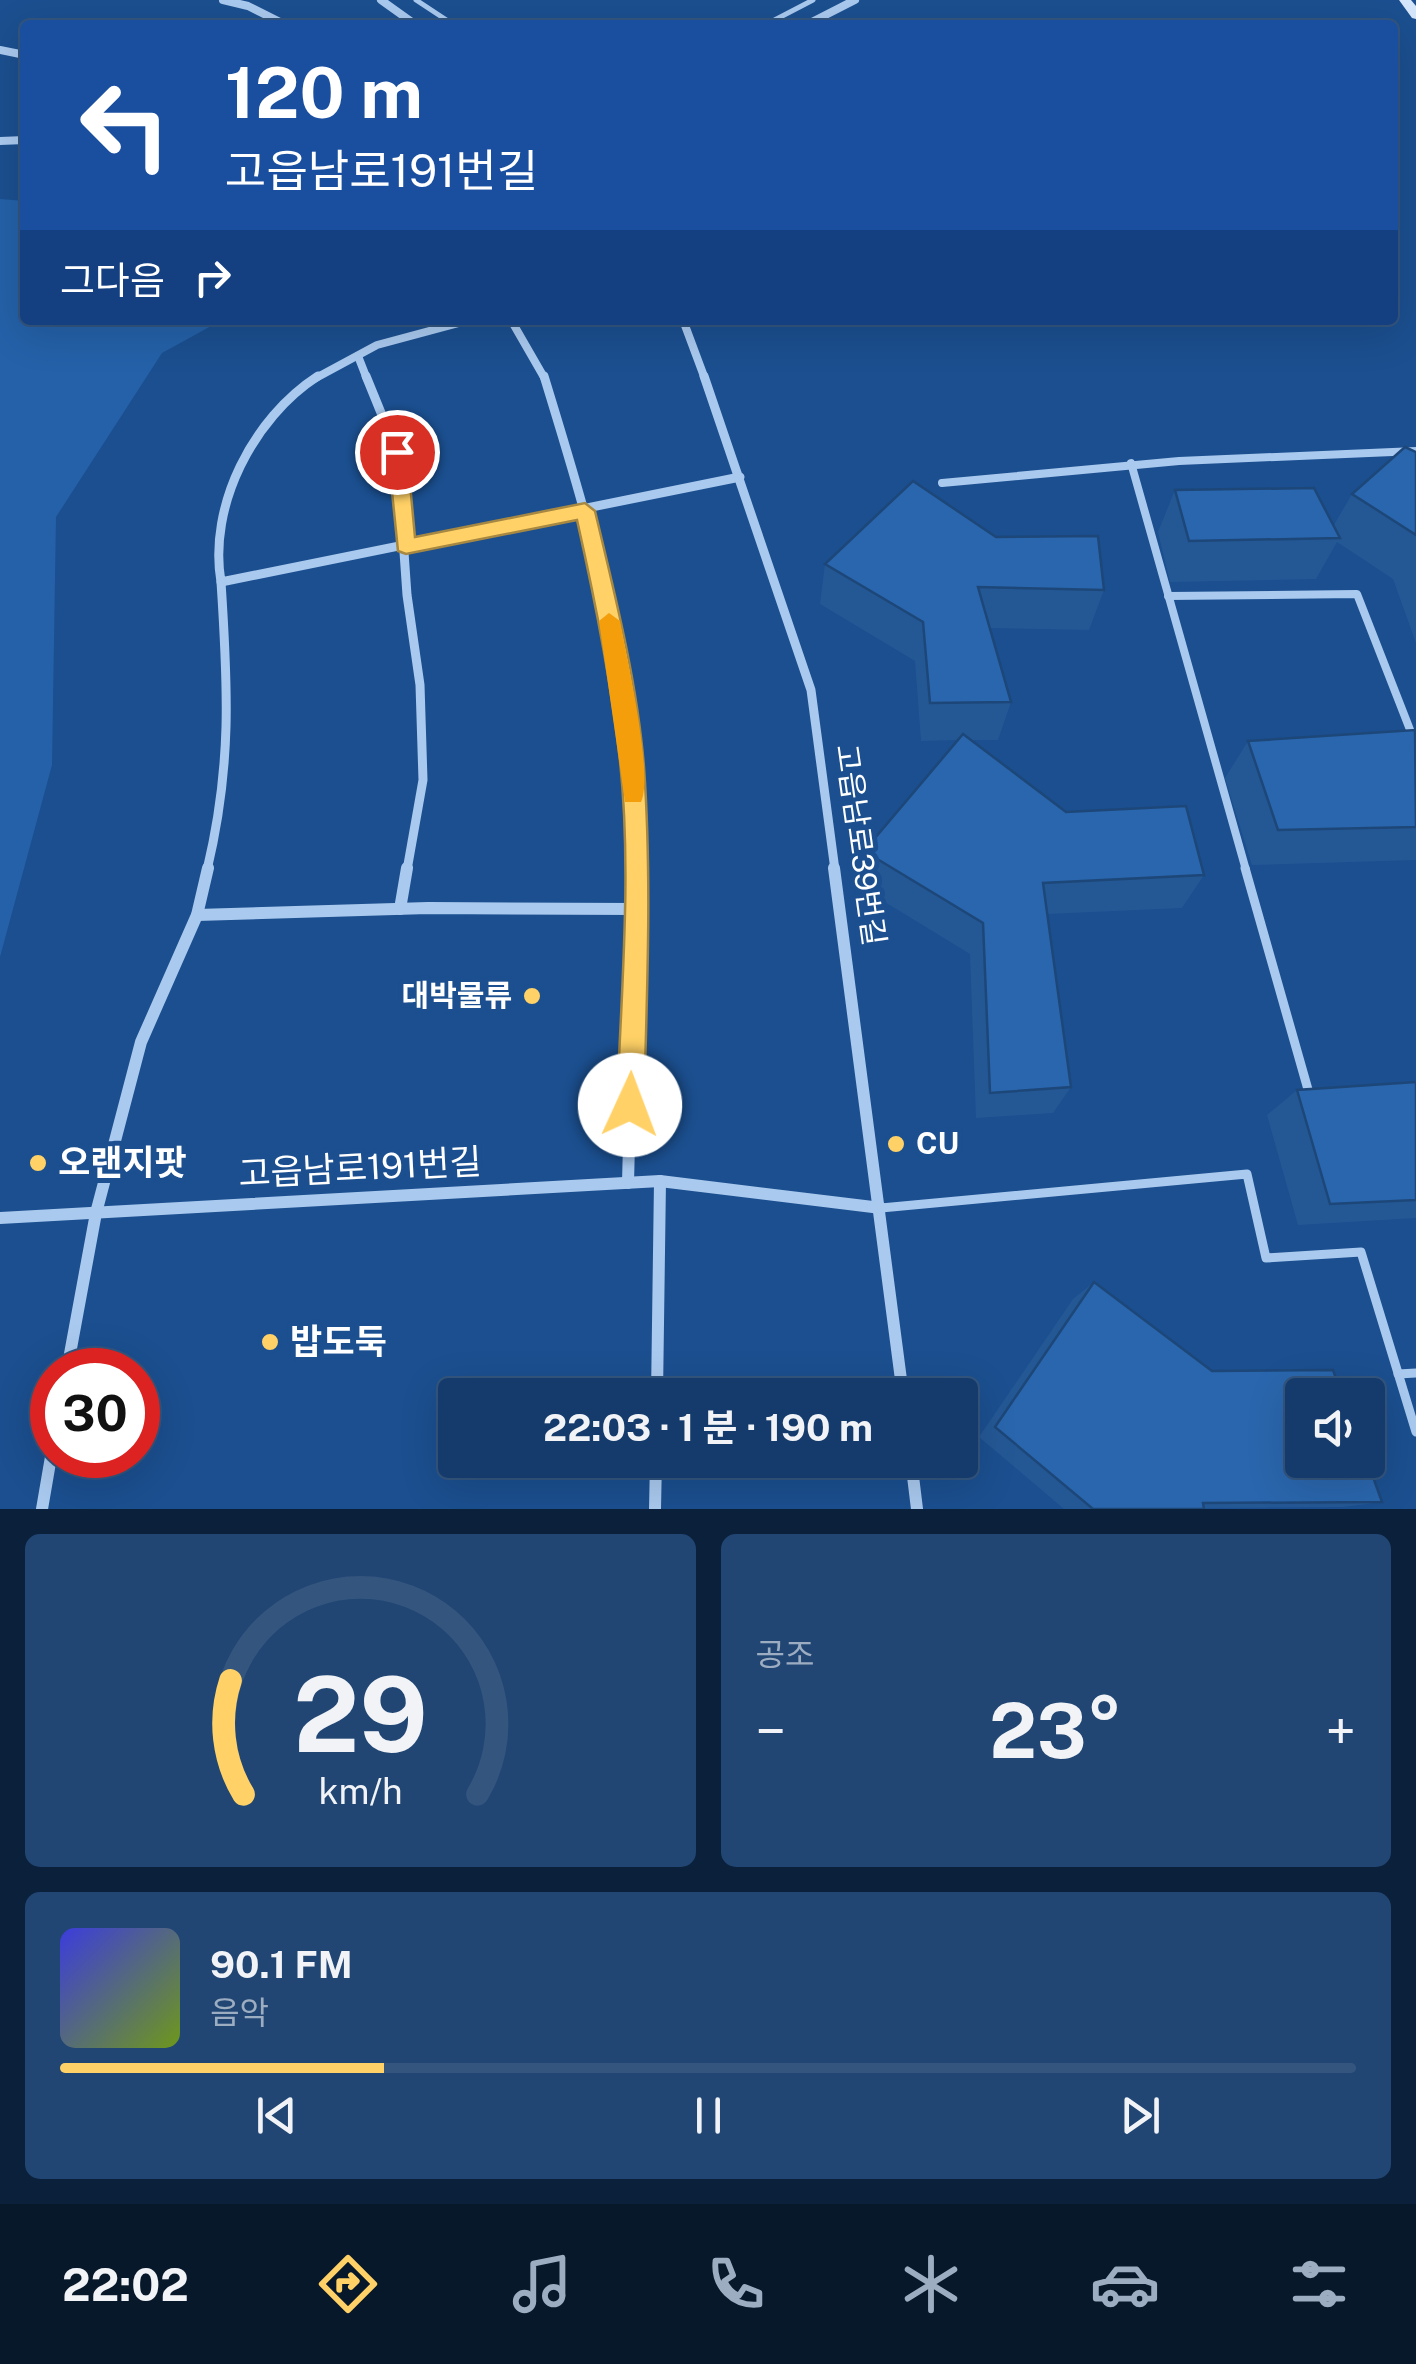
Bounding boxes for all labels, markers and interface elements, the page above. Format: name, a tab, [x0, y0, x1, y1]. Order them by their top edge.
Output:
text: 120 m	[225, 51, 423, 134]
icon: left	[60, 60, 190, 190]
text: 고읍남로191번길	[225, 144, 538, 197]
icon: right	[185, 250, 240, 305]
text: 그다음	[60, 258, 165, 303]
pin	[355, 410, 440, 495]
icon: arrive	[370, 425, 425, 480]
street label: 고읍남로39번길	[829, 742, 893, 948]
place label: 대박물류	[402, 977, 512, 1013]
marker: 대박물류	[521, 985, 543, 1007]
position arrow	[578, 1053, 682, 1157]
place label: CU	[916, 1125, 959, 1161]
marker: CU	[885, 1133, 907, 1155]
street label: 고읍남로191번길	[237, 1141, 483, 1194]
place label: 오랜지팟	[58, 1142, 187, 1183]
marker: 오랜지팟	[27, 1152, 49, 1174]
place label: 밥도둑	[290, 1321, 387, 1362]
marker: 밥도둑	[259, 1331, 281, 1353]
speed limit sign: 30	[30, 1348, 160, 1478]
map controls	[1285, 1378, 1385, 1478]
button: sound	[1285, 1378, 1385, 1478]
text: 22:03 · 1 분 · 190 m	[543, 1405, 873, 1450]
text: 공조	[756, 1636, 814, 1673]
text: 29	[293, 1653, 428, 1775]
text: 23°	[989, 1687, 1122, 1775]
text: −	[756, 1699, 786, 1763]
text: +	[1326, 1699, 1356, 1763]
text: km/h	[318, 1770, 402, 1812]
text: 90.1 FM	[210, 1942, 353, 1987]
text: 음악	[210, 1994, 269, 2031]
icon: previous	[249, 2088, 304, 2143]
icon: pause	[681, 2088, 736, 2143]
icon: next	[1113, 2088, 1168, 2143]
icon: directions	[313, 2249, 383, 2319]
icon: music	[507, 2249, 577, 2319]
icon: phone	[701, 2249, 771, 2319]
icon: climate	[896, 2249, 966, 2319]
icon: car	[1090, 2249, 1160, 2319]
icon: filters	[1284, 2249, 1354, 2319]
text: 22:02	[62, 2258, 189, 2311]

